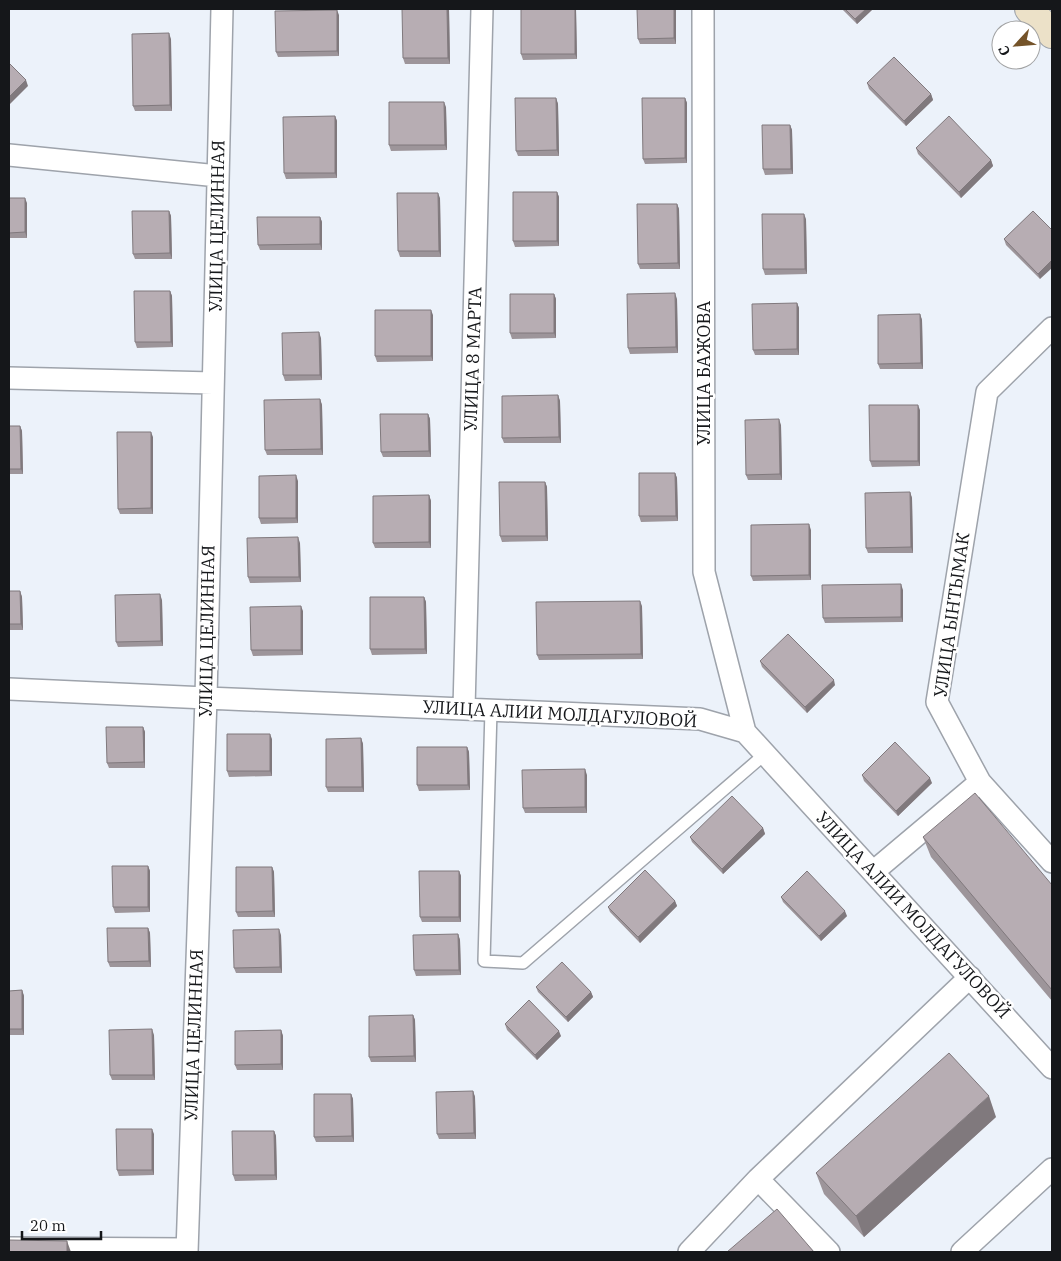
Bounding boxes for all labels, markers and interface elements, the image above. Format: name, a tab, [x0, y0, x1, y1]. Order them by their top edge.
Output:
north arrow	[991, 20, 1041, 70]
text: С	[994, 43, 1014, 59]
street label: УЛИЦА ЦЕЛИННАЯ	[203, 140, 230, 312]
street label: УЛИЦА 8 МАРТА	[458, 286, 487, 432]
street label: УЛИЦА БАЖОВА	[692, 300, 715, 445]
street label: УЛИЦА ЫНТЫМАК	[929, 530, 975, 699]
street label: УЛИЦА ЦЕЛИННАЯ	[193, 545, 220, 717]
street label: УЛИЦА АЛИИ МОЛДАГУЛОВОЙ	[422, 695, 698, 732]
street label: УЛИЦА АЛИИ МОЛДАГУЛОВОЙ	[811, 806, 1016, 1023]
street label: УЛИЦА ЦЕЛИННАЯ	[179, 949, 208, 1121]
scale bar	[22, 1208, 101, 1240]
text: 20 m	[30, 1216, 66, 1235]

